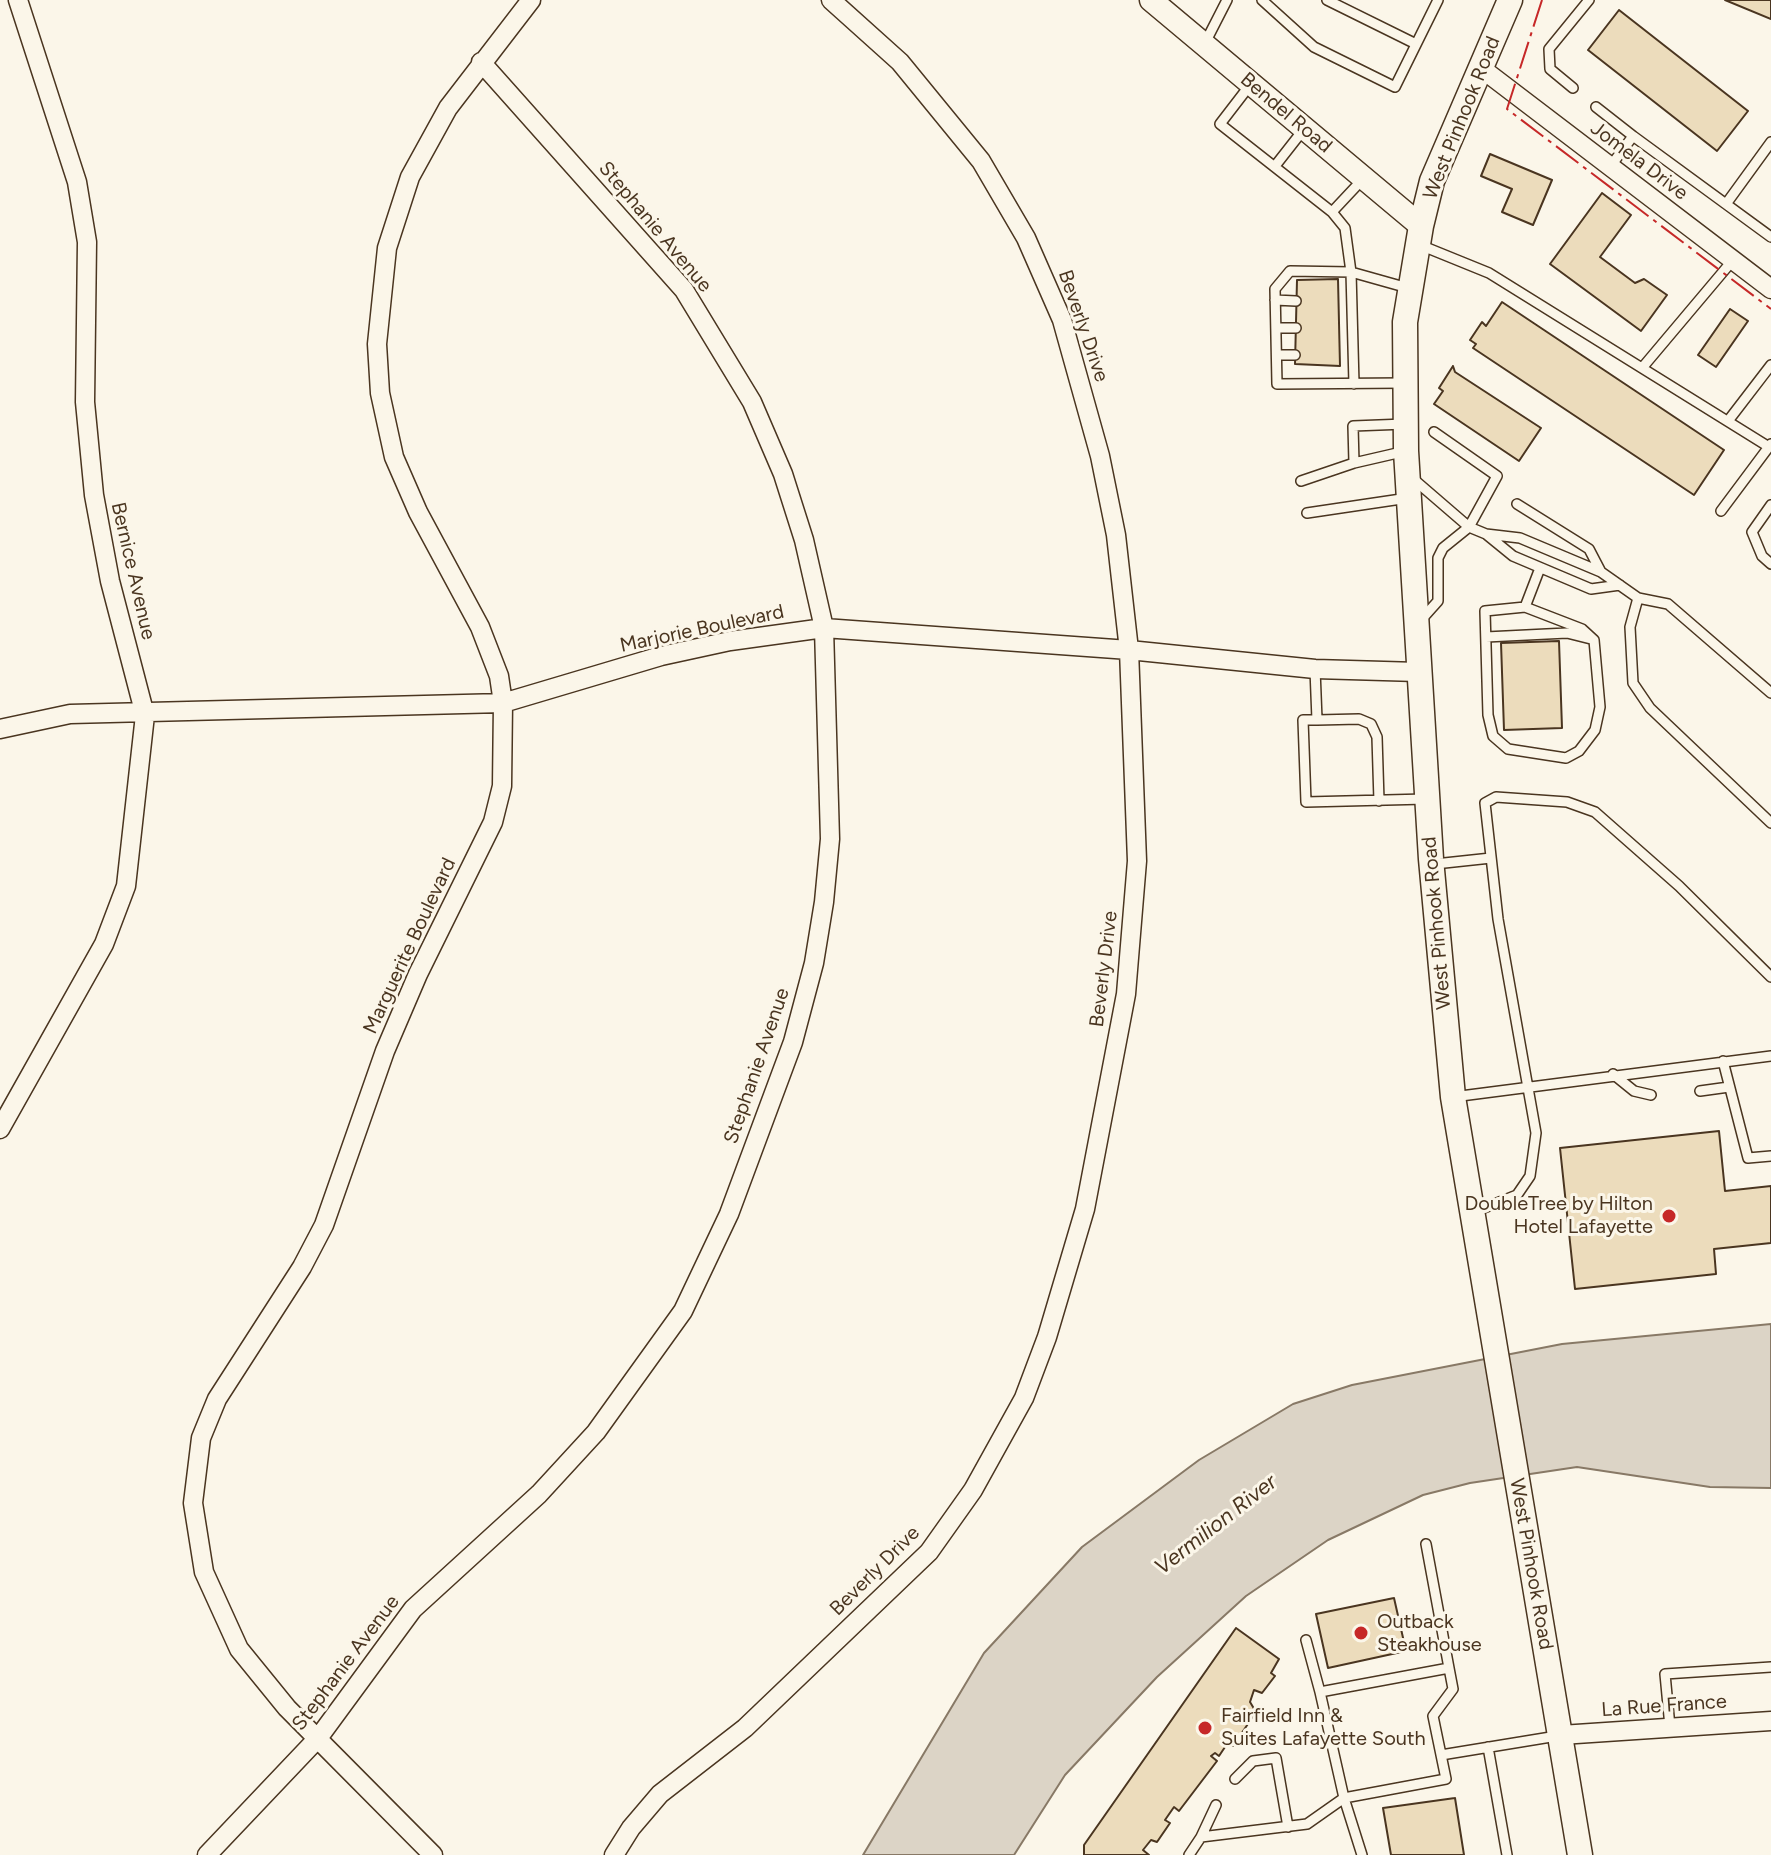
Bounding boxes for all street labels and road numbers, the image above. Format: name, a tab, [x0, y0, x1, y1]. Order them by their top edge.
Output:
street label: West Pinhook Road	[1418, 33, 1506, 203]
street label: Bendel Road	[1235, 68, 1337, 158]
street label: Jomela Drive	[1586, 117, 1692, 205]
street label: Stephanie Avenue	[593, 157, 717, 297]
street label: Beverly Drive	[1053, 267, 1113, 385]
street label: Bernice Avenue	[106, 500, 160, 642]
street label: Marjorie Boulevard	[618, 600, 786, 658]
street label: West Pinhook Road	[1417, 836, 1457, 1010]
street label: Marguerite Boulevard	[359, 854, 461, 1038]
street label: Beverly Drive	[1085, 910, 1123, 1028]
street label: Stephanie Avenue	[719, 985, 795, 1147]
street label: West Pinhook Road	[1504, 1476, 1558, 1652]
street label: Beverly Drive	[825, 1521, 925, 1621]
street label: Stephanie Avenue	[287, 1591, 405, 1735]
street label: La Rue France	[1601, 1690, 1727, 1722]

